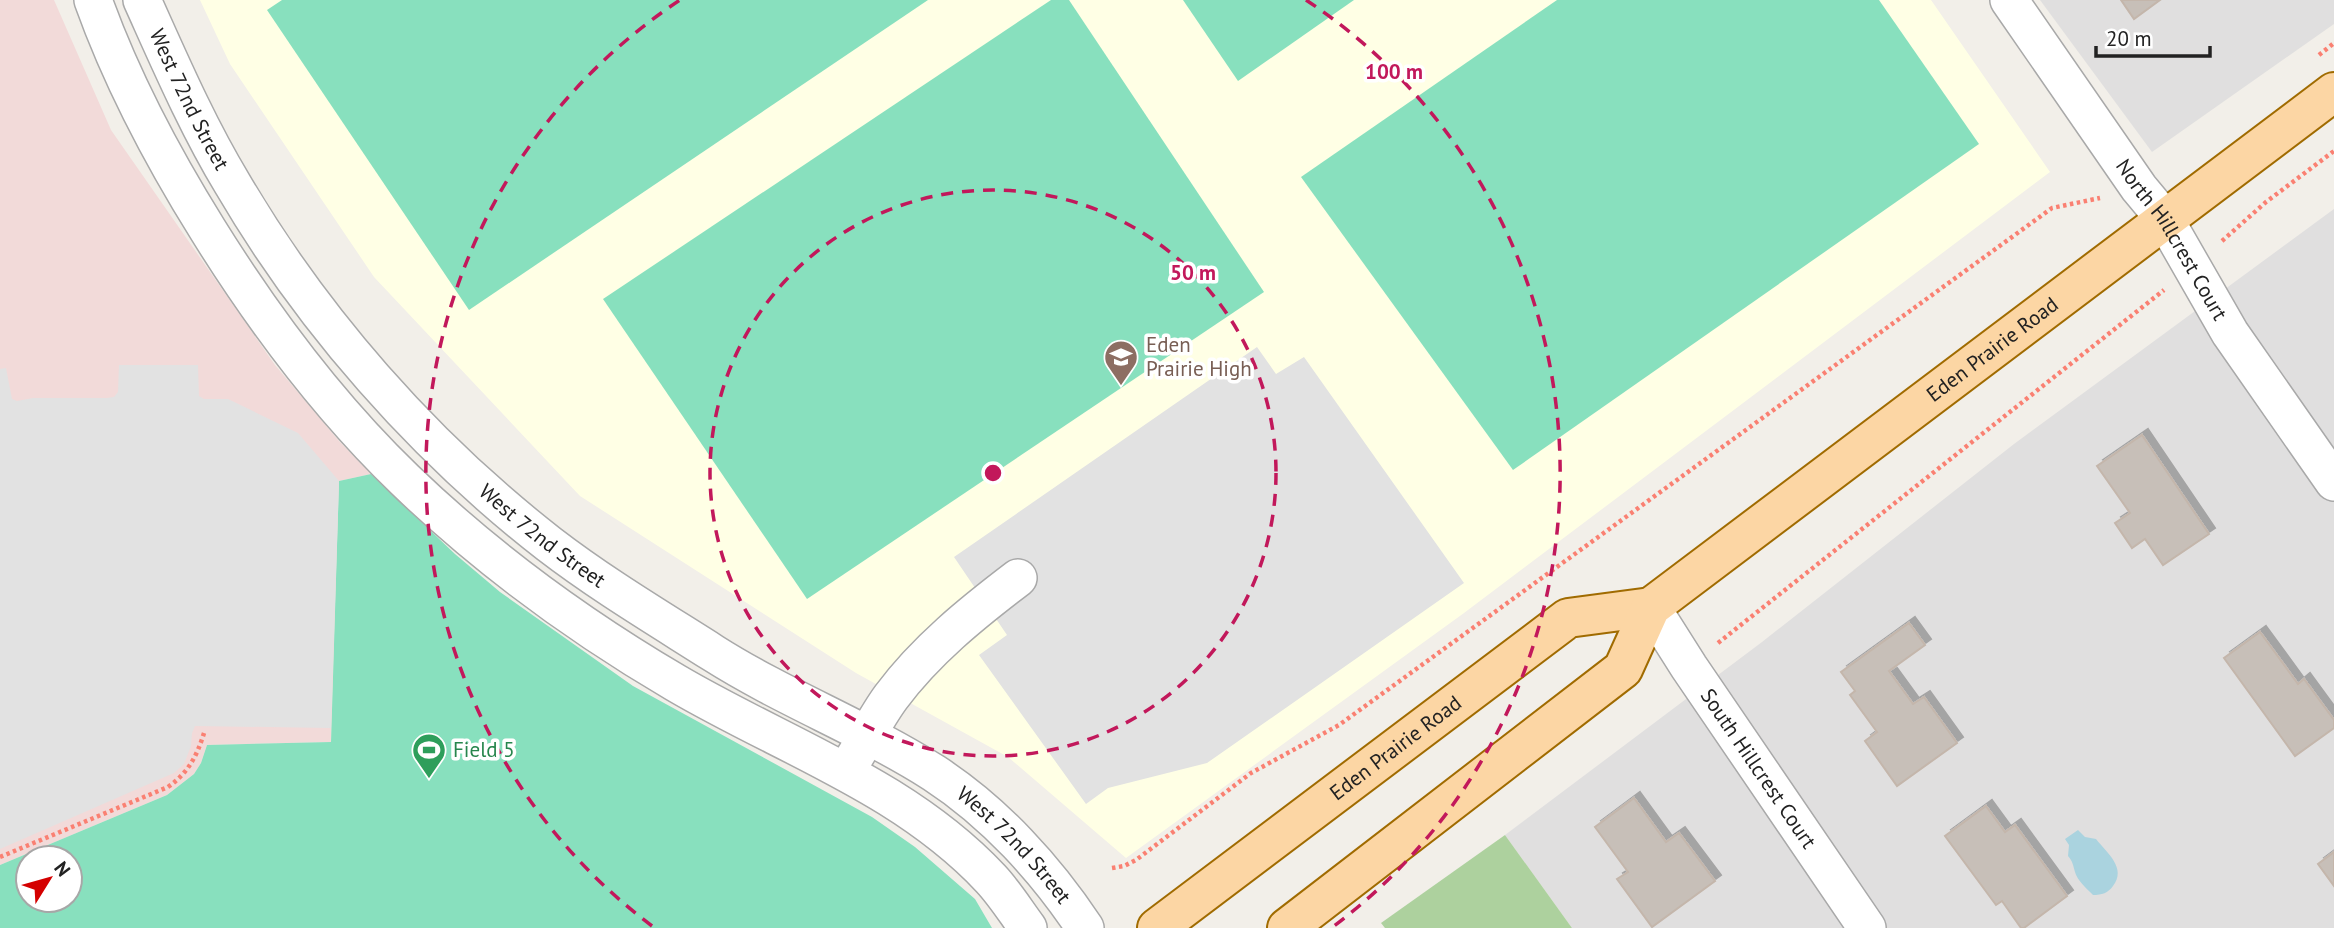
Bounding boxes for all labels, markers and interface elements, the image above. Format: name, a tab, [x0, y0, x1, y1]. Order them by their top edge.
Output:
scale bar	[2096, 14, 2210, 58]
street label: West 72nd Street	[144, 24, 235, 175]
text: 20 m	[2106, 25, 2152, 52]
text: 100 m	[1365, 58, 1423, 85]
street label: North Hillcrest Court	[2110, 154, 2234, 325]
text: 50 m	[1170, 259, 1216, 286]
street label: Eden Prairie Road	[1921, 291, 2063, 407]
place label: Eden Prairie High	[1146, 331, 1252, 382]
school or university icon: Eden Prairie High	[1102, 338, 1140, 387]
centre of rings	[981, 461, 1005, 485]
street label: West 72nd Street	[474, 478, 611, 594]
street label: South Hillcrest Court	[1695, 683, 1823, 853]
street label: Eden Prairie Road	[1324, 689, 1467, 806]
sports icon: Field 5	[410, 731, 448, 780]
place label: Field 5	[453, 736, 515, 763]
street label: West 72nd Street	[952, 780, 1077, 909]
north arrow	[14, 844, 84, 914]
text: N	[49, 857, 76, 881]

